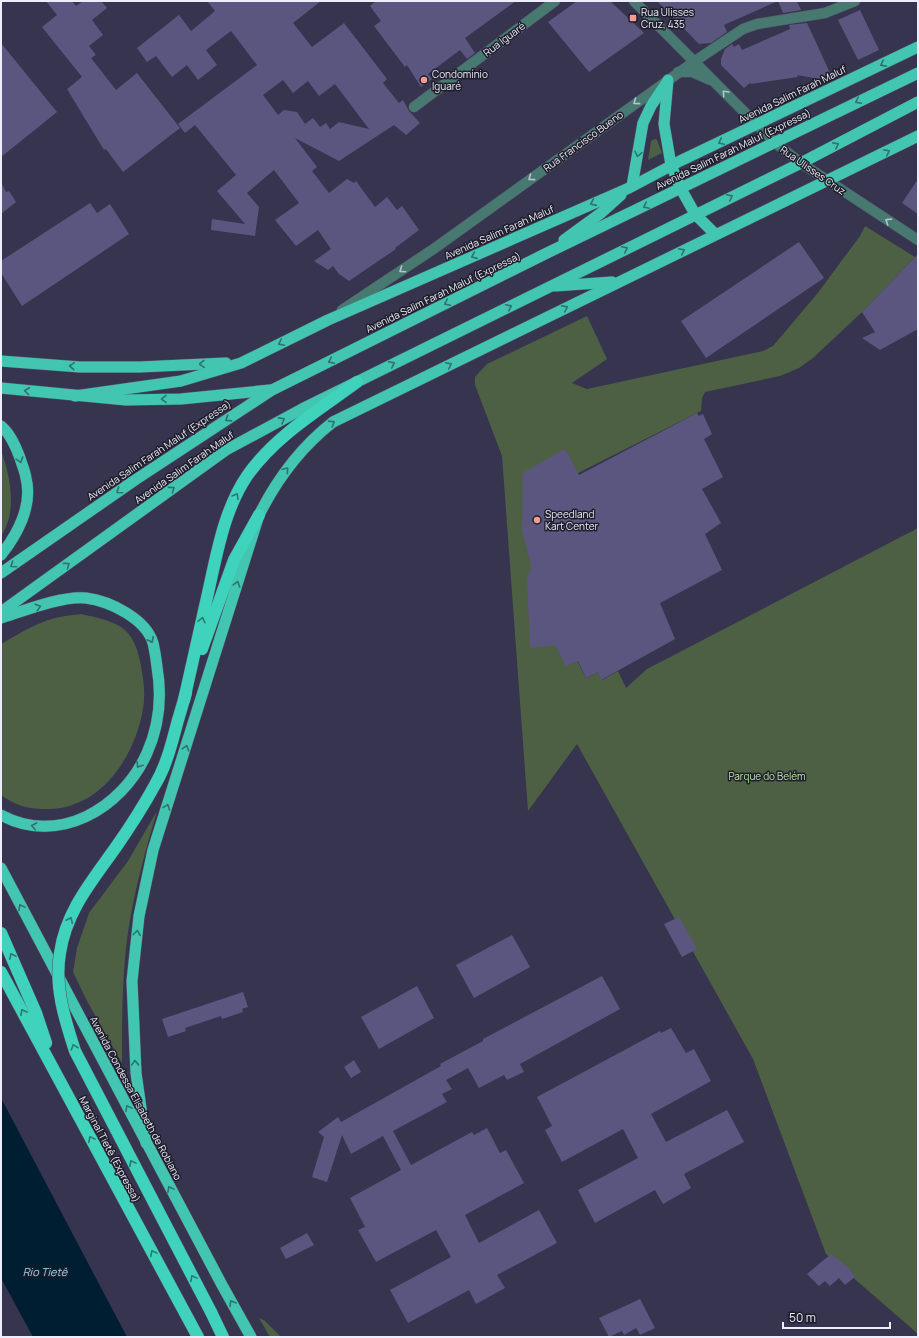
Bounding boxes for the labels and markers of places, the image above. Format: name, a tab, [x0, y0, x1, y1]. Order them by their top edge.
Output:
place label: Rua Ulisses Cruz, 435	[641, 5, 694, 31]
marker: Rua Ulisses Cruz, 435	[628, 13, 638, 23]
place label: Condomínio Iguaré	[432, 67, 488, 93]
marker: Condomínio Iguaré	[419, 75, 429, 85]
place label: Speedland Kart Center	[545, 507, 599, 533]
marker: Speedland Kart Center	[532, 515, 542, 525]

